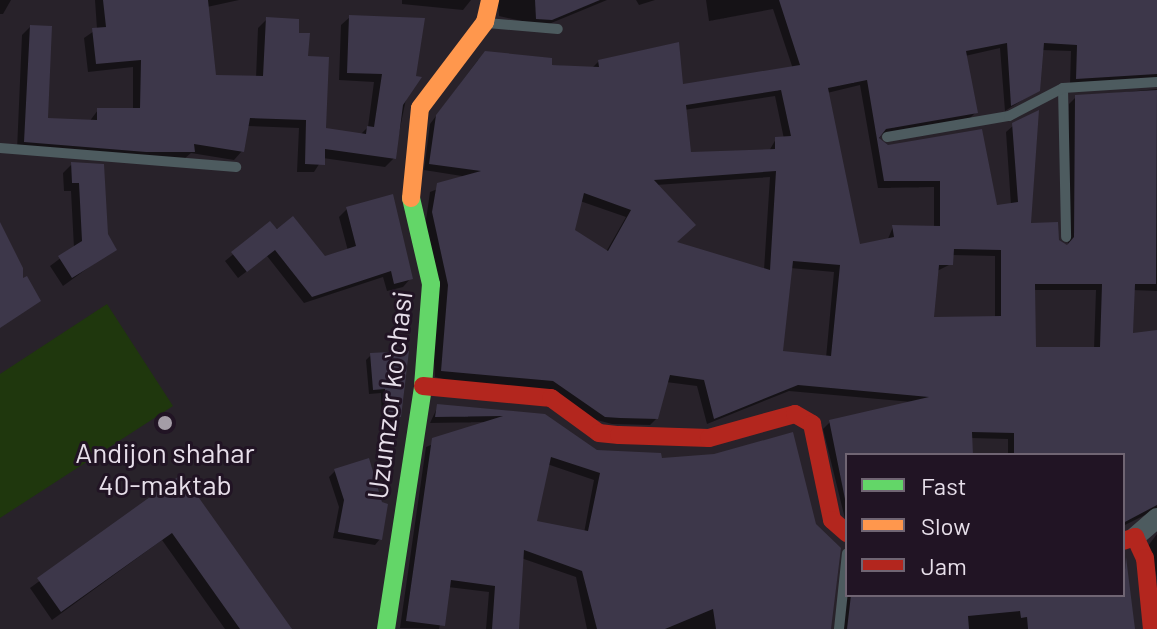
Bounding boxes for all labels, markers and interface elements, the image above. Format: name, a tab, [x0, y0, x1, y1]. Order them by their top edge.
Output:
street label: Uzumzor koʻchasi	[360, 289, 418, 501]
marker: Andijon shahar 40-maktab	[156, 414, 174, 432]
place label: Andijon shahar 40-maktab	[75, 435, 255, 501]
legend	[845, 453, 1125, 597]
text: Fast	[921, 471, 966, 500]
text: Slow	[921, 511, 970, 540]
text: Jam	[921, 551, 967, 580]

